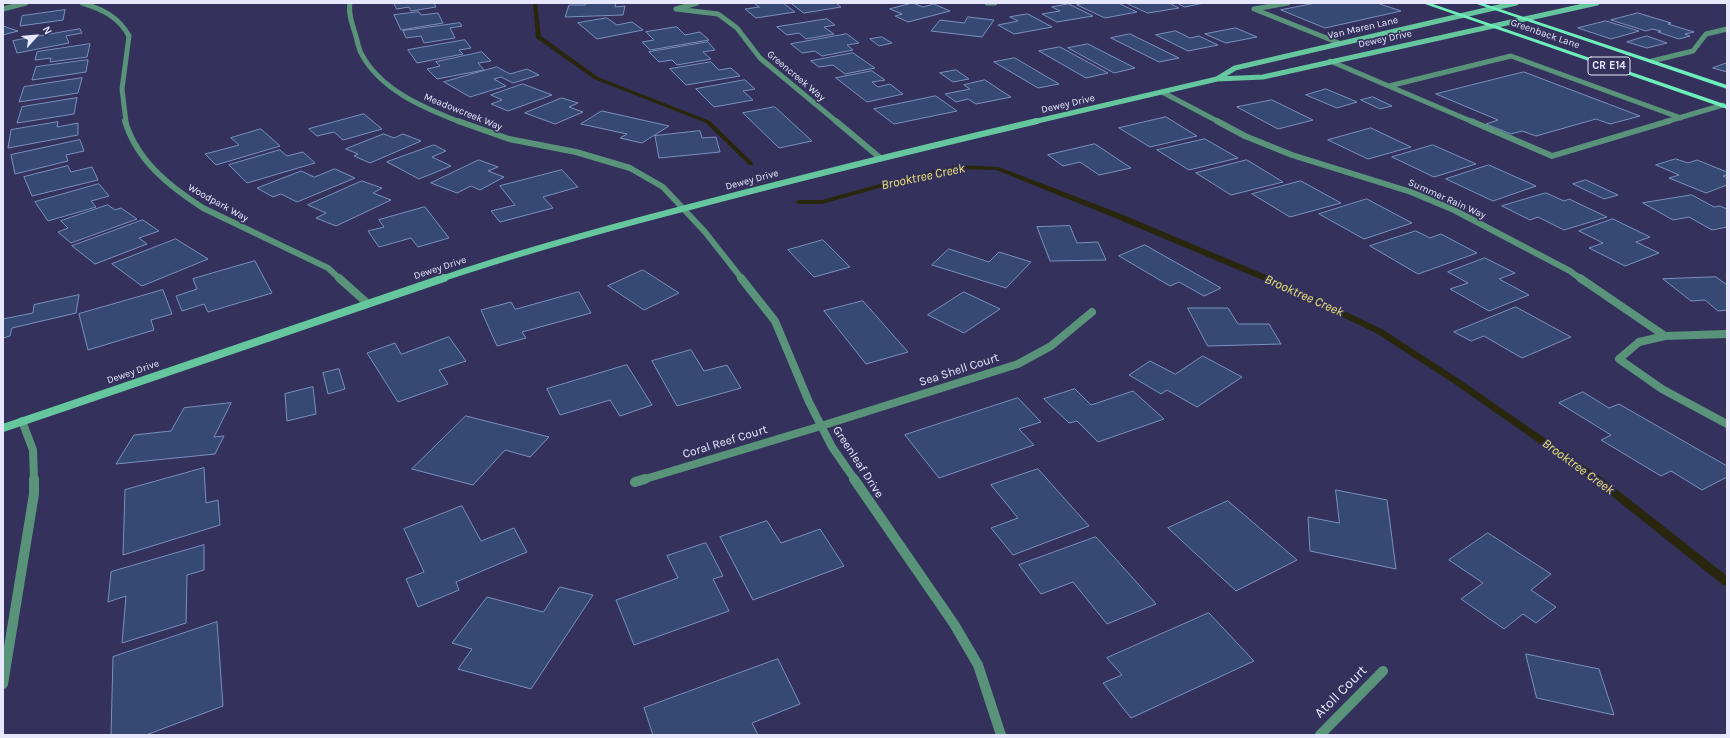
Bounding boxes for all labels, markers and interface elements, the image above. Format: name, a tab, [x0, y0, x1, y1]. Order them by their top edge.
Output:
street label: Van Maren Lane	[1327, 14, 1399, 42]
north arrow	[16, 16, 56, 56]
street label: Greenback Lane	[1509, 17, 1581, 51]
text: N	[40, 24, 55, 37]
street label: Dewey Drive	[1357, 27, 1413, 51]
street label: Greencreek Way	[764, 48, 828, 104]
road number: CR E14	[1588, 57, 1630, 75]
street label: Meadowcreek Way	[422, 91, 504, 133]
street label: Dewey Drive	[1040, 92, 1096, 116]
water label: Brooktree Creek	[880, 161, 966, 193]
street label: Dewey Drive	[724, 167, 780, 193]
street label: Summer Rain Way	[1406, 176, 1488, 222]
street label: Woodpark Way	[186, 181, 250, 225]
street label: Dewey Drive	[412, 254, 468, 282]
water label: Brooktree Creek	[1262, 272, 1346, 320]
street label: Sea Shell Court	[917, 350, 1001, 390]
street label: Dewey Drive	[105, 357, 161, 387]
street label: Coral Reef Court	[681, 422, 769, 462]
street label: Greenleaf Drive	[829, 423, 887, 501]
water label: Brooktree Creek	[1539, 436, 1617, 498]
street label: Atoll Court	[1311, 662, 1371, 722]

